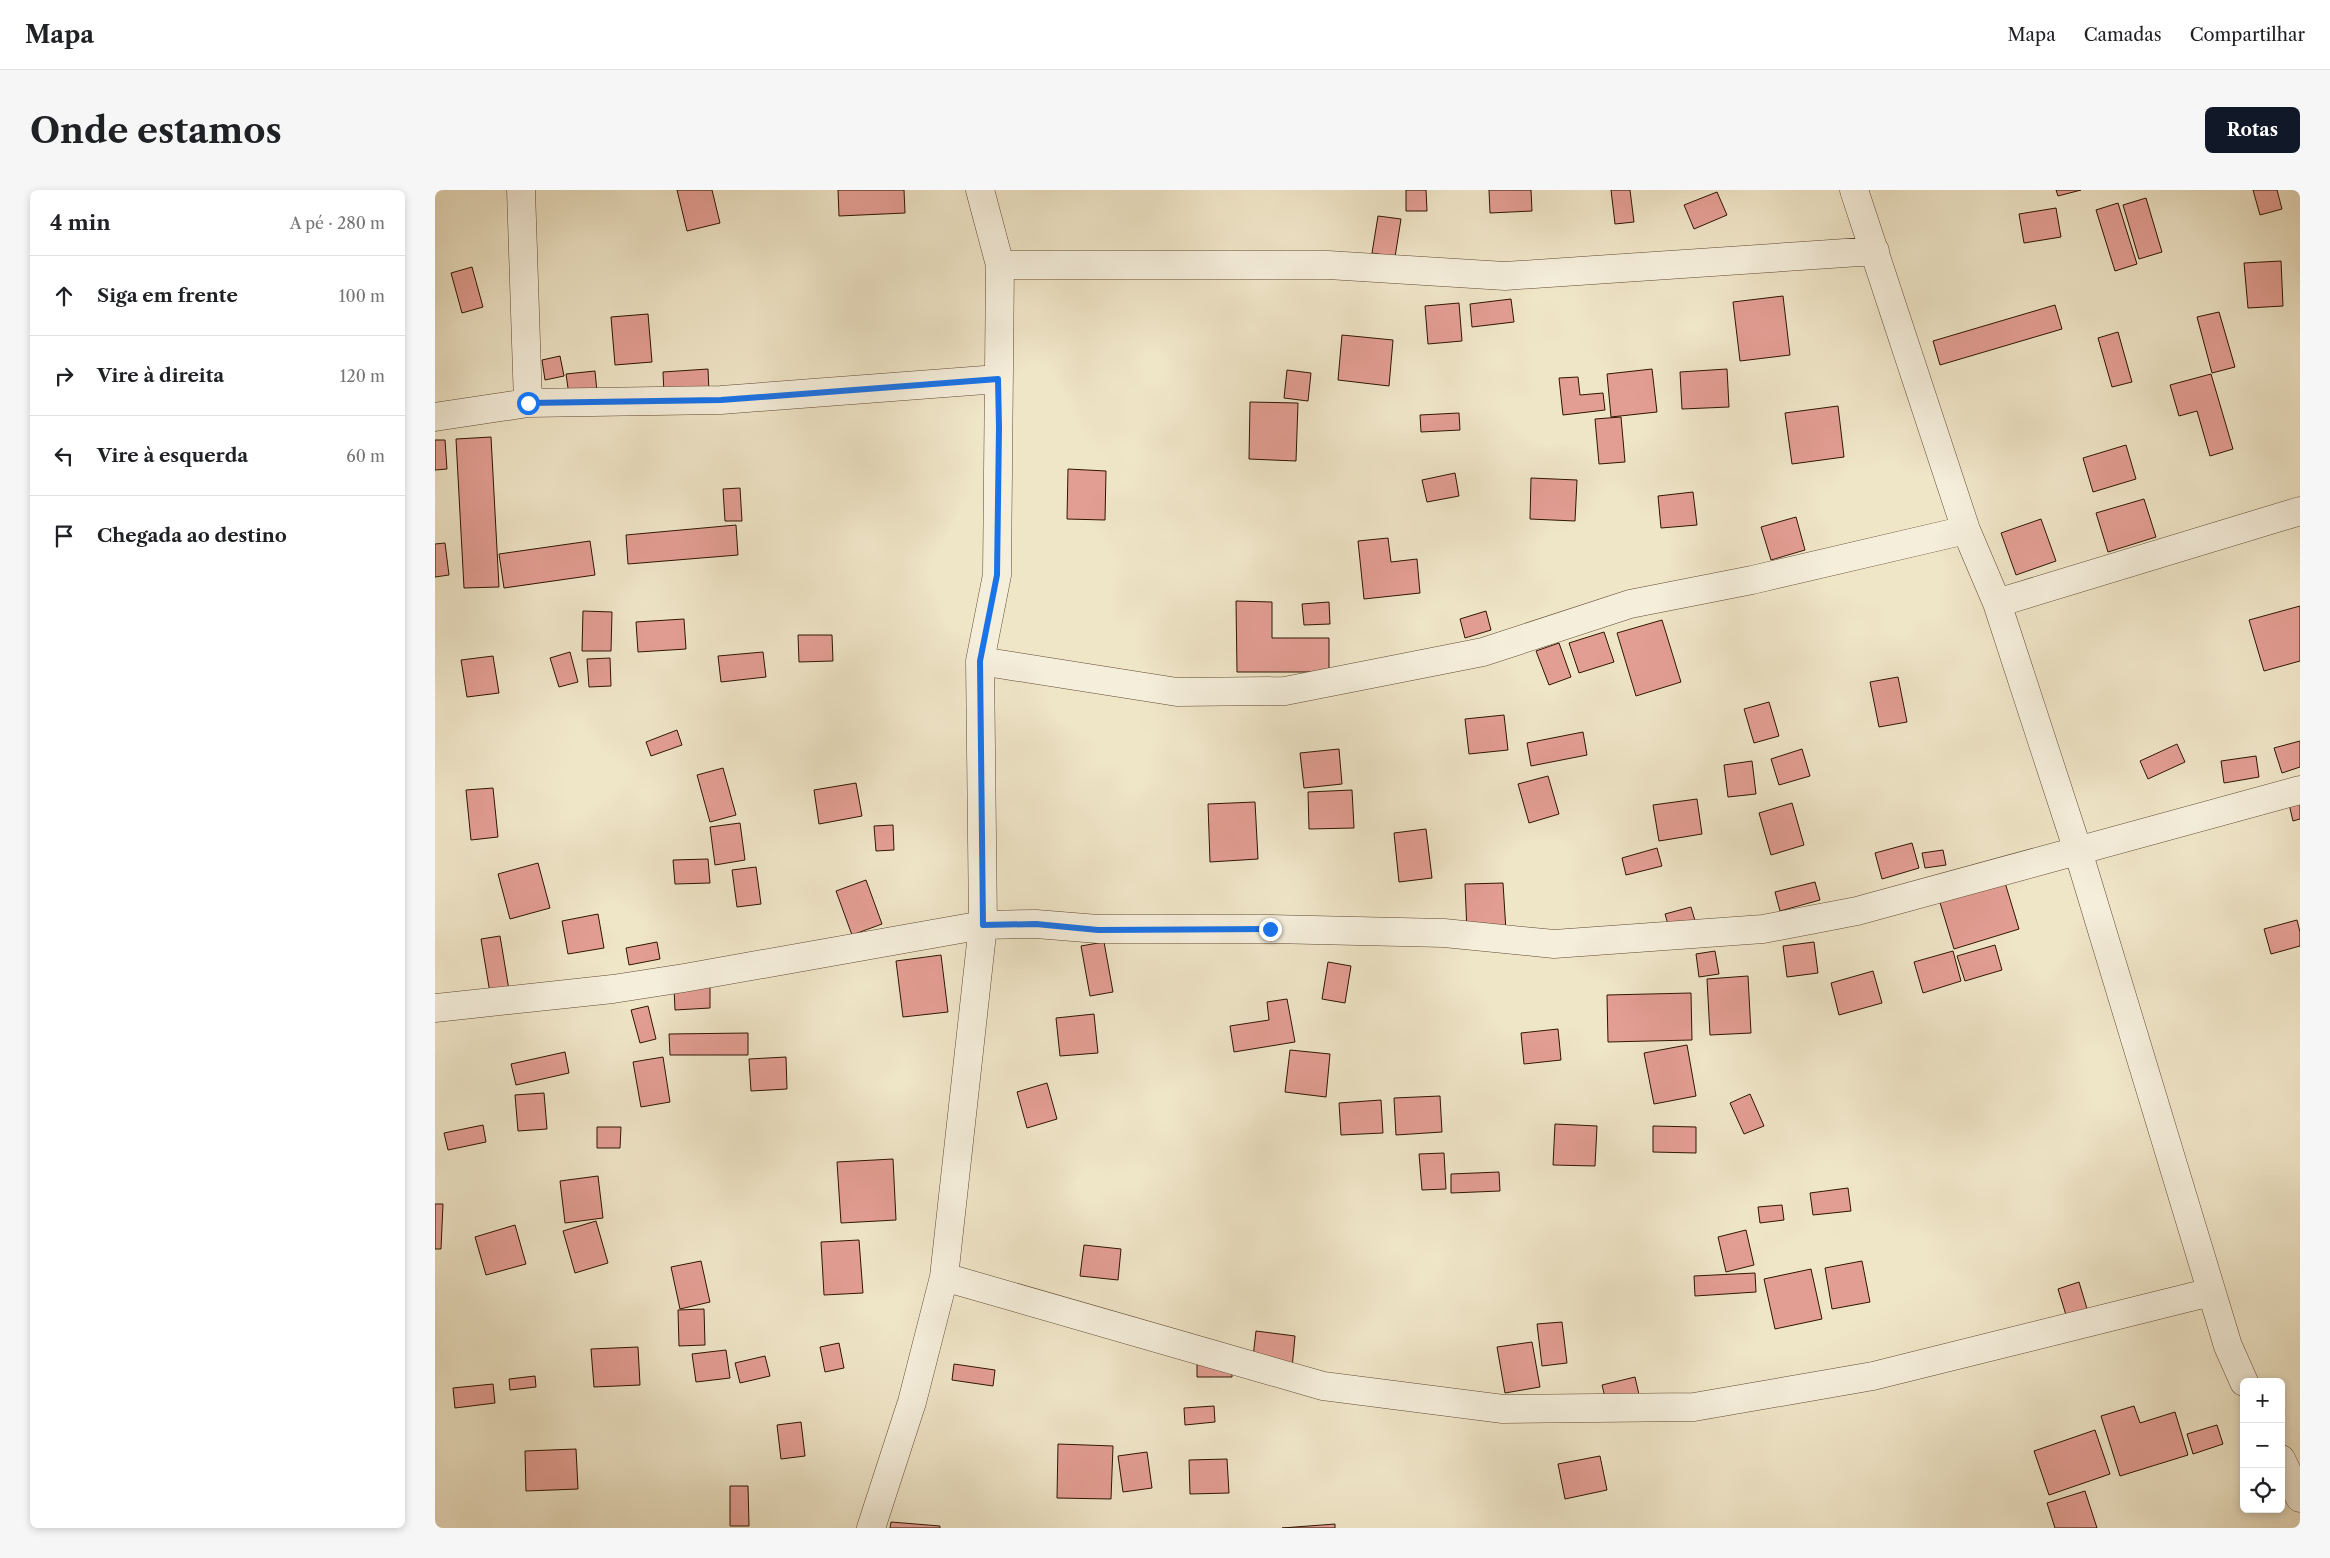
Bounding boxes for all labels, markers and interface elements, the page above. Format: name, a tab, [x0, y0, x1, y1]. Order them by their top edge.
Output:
text: Mapa	[25, 20, 94, 49]
text: Mapa	[2008, 24, 2056, 46]
text: Camadas	[2084, 24, 2162, 46]
text: Compartilhar	[2190, 24, 2305, 46]
button: Rotas	[2205, 107, 2300, 153]
text: Onde estamos	[30, 109, 282, 152]
text: 4 min	[50, 210, 111, 235]
text: A pé · 280 m	[290, 213, 385, 233]
icon: ahead	[50, 282, 78, 310]
text: Siga em frente	[97, 284, 238, 307]
text: 100 m	[339, 286, 385, 306]
icon: right	[50, 362, 78, 390]
text: Vire à direita	[97, 364, 224, 387]
text: 120 m	[340, 366, 385, 386]
route start	[517, 392, 540, 415]
icon: left	[50, 442, 78, 470]
text: Vire à esquerda	[97, 444, 248, 467]
text: 60 m	[346, 446, 385, 466]
icon: arrive	[50, 522, 78, 550]
text: Chegada ao destino	[97, 524, 287, 547]
route end	[1259, 918, 1282, 941]
map controls	[2240, 1378, 2285, 1513]
button: +	[2240, 1378, 2285, 1423]
button: −	[2240, 1423, 2285, 1468]
button: locate	[2240, 1468, 2285, 1513]

